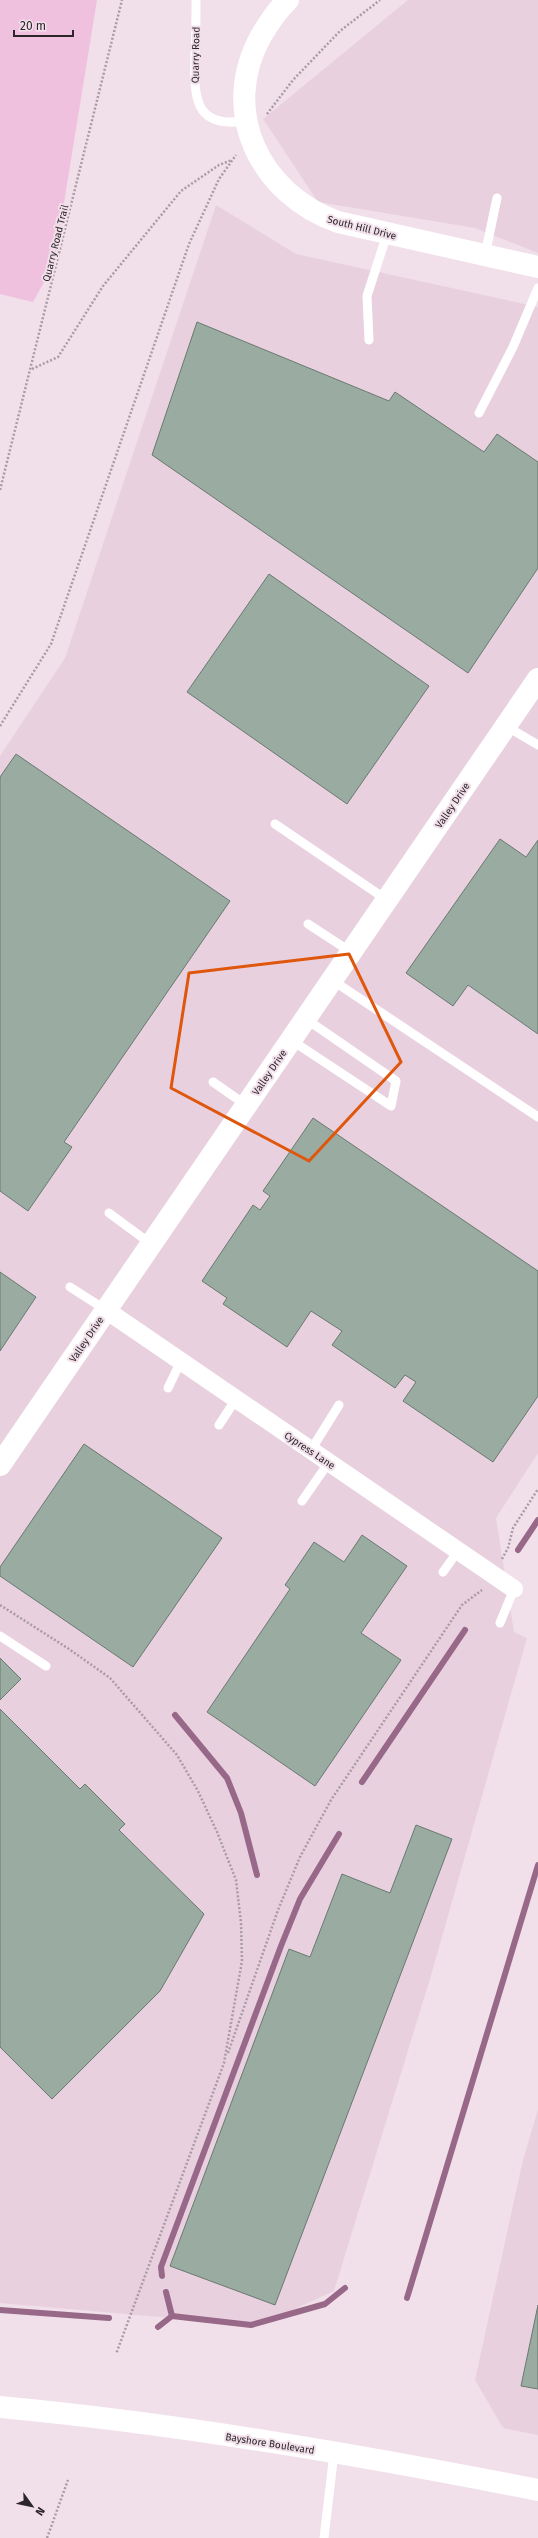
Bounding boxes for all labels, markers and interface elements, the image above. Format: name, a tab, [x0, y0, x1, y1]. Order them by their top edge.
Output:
scale bar	[14, 12, 73, 38]
text: 20 m	[20, 19, 46, 33]
street label: Quarry Road	[190, 27, 202, 83]
street label: Quarry Road Trail	[41, 204, 71, 283]
street label: South Hill Drive	[326, 214, 398, 242]
street label: Valley Drive	[433, 780, 473, 831]
street label: Valley Drive	[250, 1047, 290, 1098]
street label: Valley Drive	[67, 1314, 107, 1365]
street label: Cypress Lane	[282, 1429, 337, 1472]
street label: Bayshore Boulevard	[224, 2431, 315, 2457]
north arrow	[12, 2486, 52, 2526]
text: N	[33, 2505, 47, 2518]

